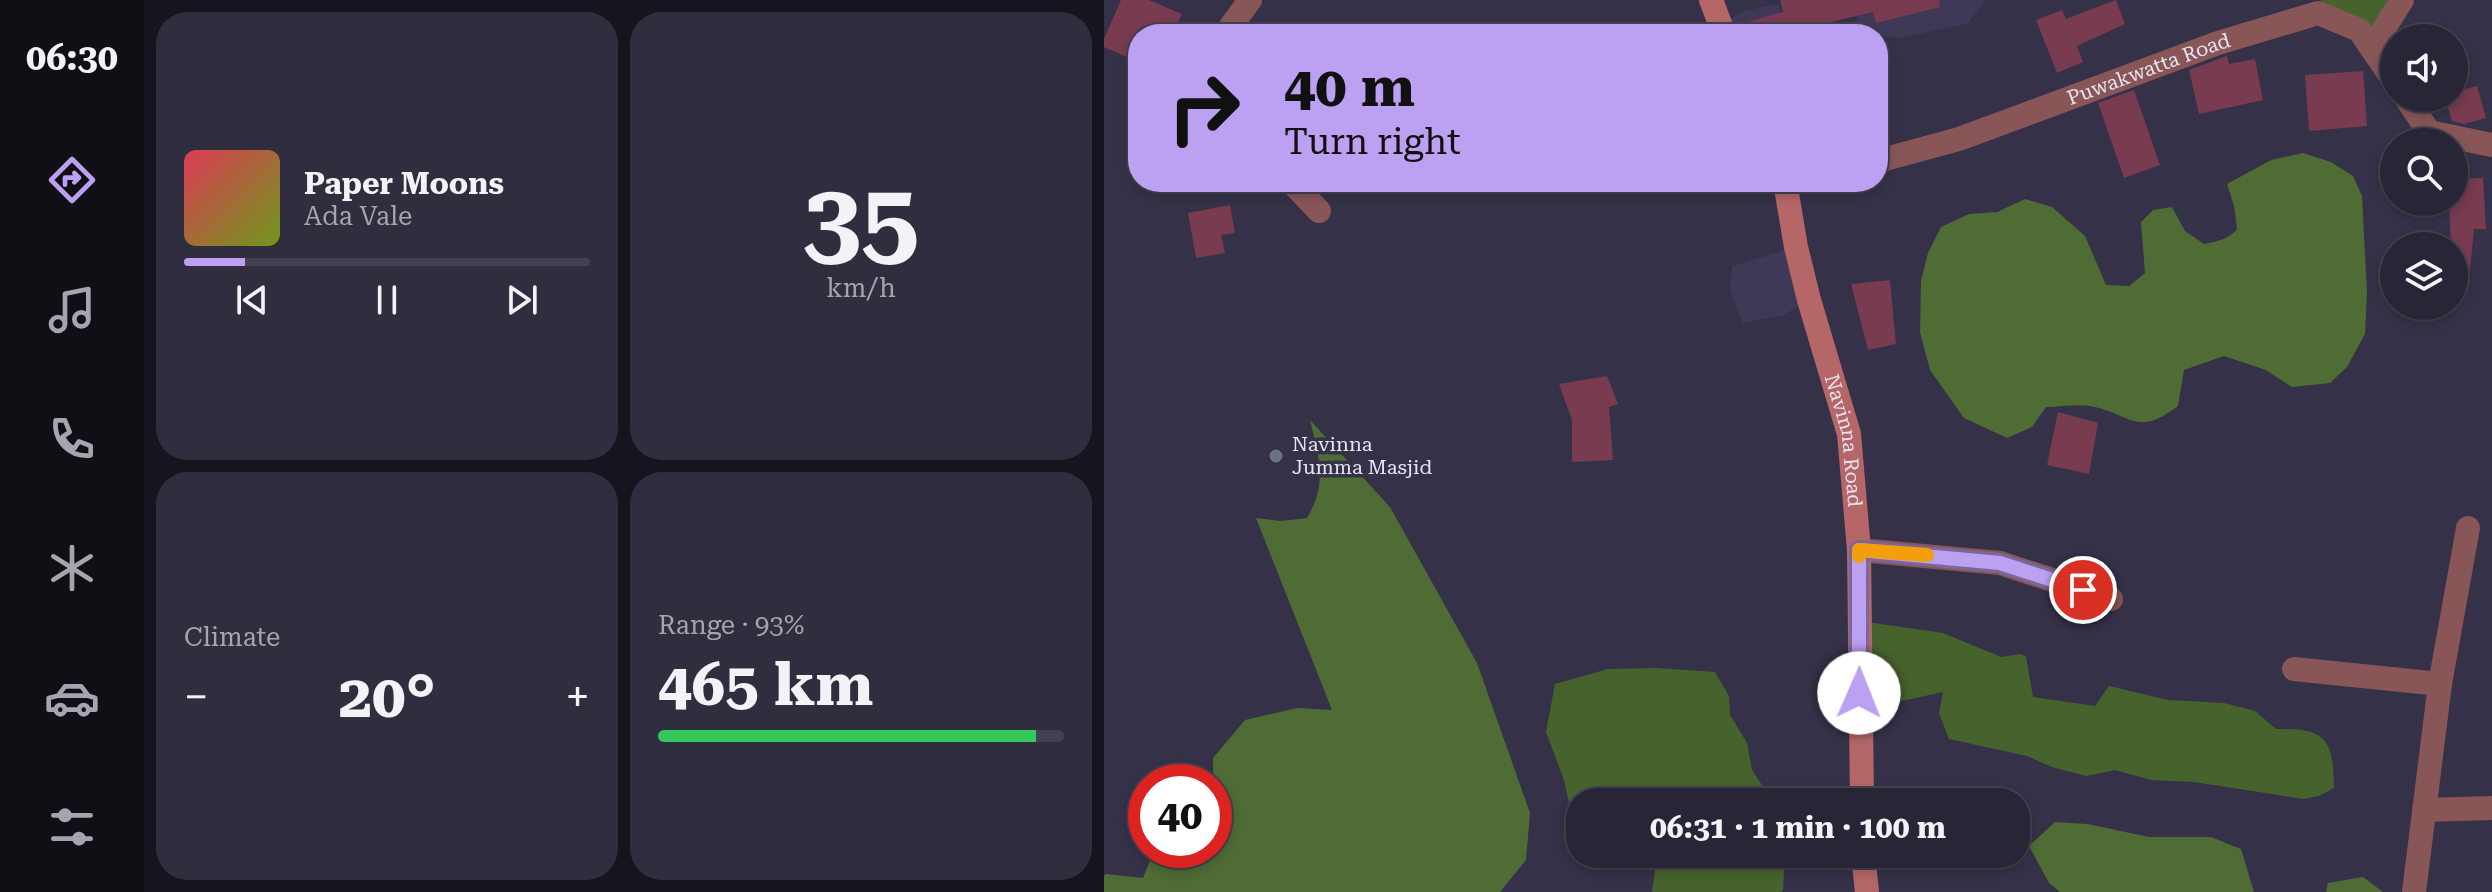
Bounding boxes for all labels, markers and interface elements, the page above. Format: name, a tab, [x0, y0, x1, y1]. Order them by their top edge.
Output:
map controls	[2380, 24, 2468, 320]
button: sound	[2380, 24, 2468, 112]
street label: Puwakwatta Road	[2064, 28, 2233, 110]
text: 06:30	[26, 37, 118, 79]
text: 40 m	[1284, 54, 1415, 120]
icon: right	[1152, 56, 1256, 160]
text: Turn right	[1284, 121, 1461, 163]
button: search	[2380, 128, 2468, 216]
icon: directions	[44, 152, 100, 208]
text: 35	[803, 160, 919, 281]
text: Paper Moons	[304, 166, 504, 201]
text: Ada Vale	[304, 201, 412, 231]
button: layers	[2380, 232, 2468, 320]
text: km/h	[826, 273, 896, 303]
icon: previous	[230, 278, 274, 322]
icon: pause	[365, 278, 409, 322]
icon: next	[500, 278, 544, 322]
icon: music	[44, 282, 100, 338]
street label: Navinna Road	[1820, 371, 1867, 508]
icon: phone	[44, 411, 100, 467]
place label: Navinna Jumma Masjid	[1292, 432, 1432, 479]
marker: Navinna Jumma Masjid	[1267, 447, 1285, 465]
icon: climate	[44, 540, 100, 596]
pin	[2049, 556, 2117, 624]
icon: arrive	[2061, 568, 2105, 612]
text: Range · 93%	[658, 610, 804, 640]
text: Climate	[184, 622, 280, 652]
text: 465 km	[658, 649, 873, 720]
position arrow	[1817, 651, 1901, 735]
text: 20°	[338, 661, 436, 732]
icon: car	[44, 670, 100, 726]
text: −	[184, 671, 209, 723]
text: +	[565, 671, 590, 723]
speed limit sign: 40	[1128, 764, 1232, 868]
icon: filters	[44, 799, 100, 855]
text: 06:31 · 1 min · 100 m	[1650, 810, 1946, 845]

